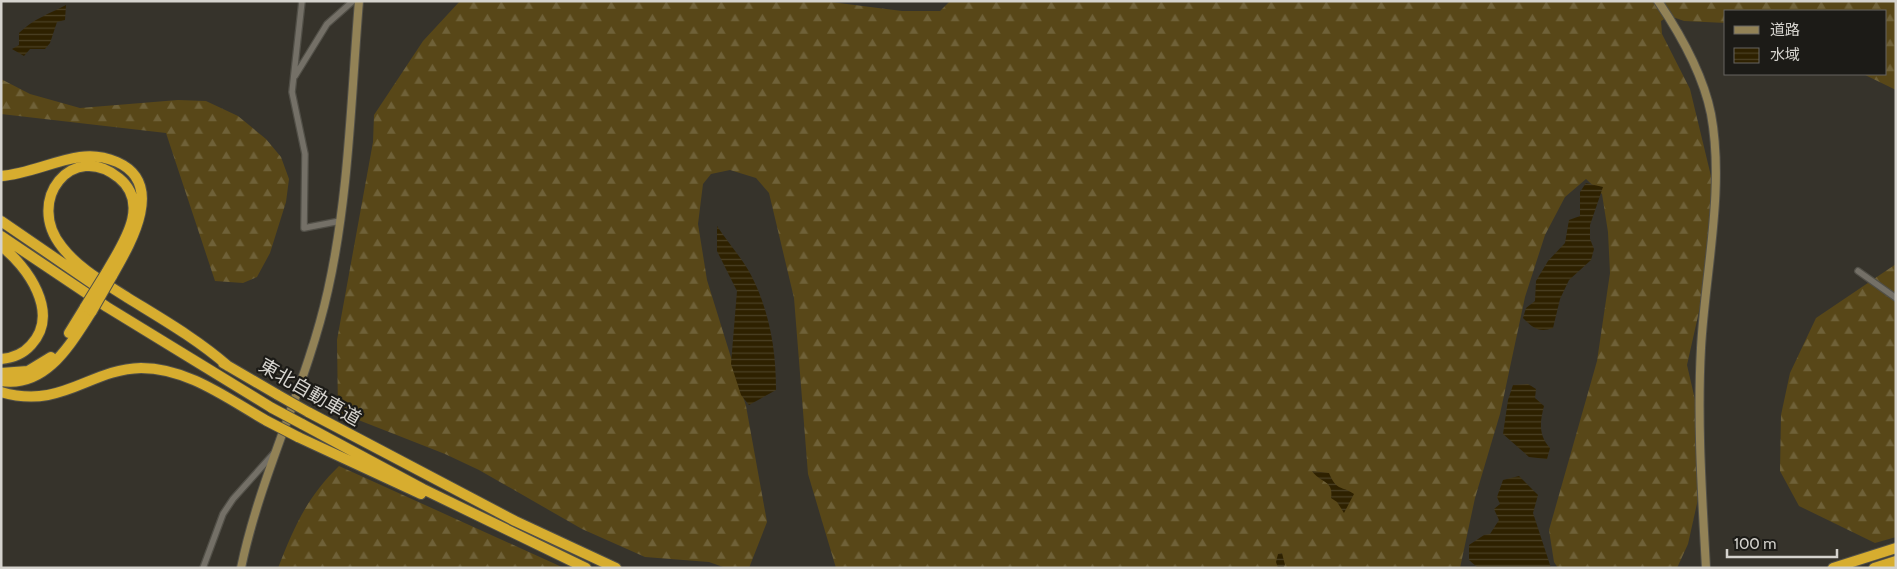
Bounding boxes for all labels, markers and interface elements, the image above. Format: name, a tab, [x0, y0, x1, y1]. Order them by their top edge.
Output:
legend	[1724, 10, 1887, 75]
text: 道路	[1770, 21, 1800, 39]
text: 水域	[1770, 46, 1800, 64]
street label: 東北自動車道	[255, 354, 365, 430]
scale bar	[1727, 526, 1837, 558]
text: 100 m	[1734, 535, 1776, 553]

